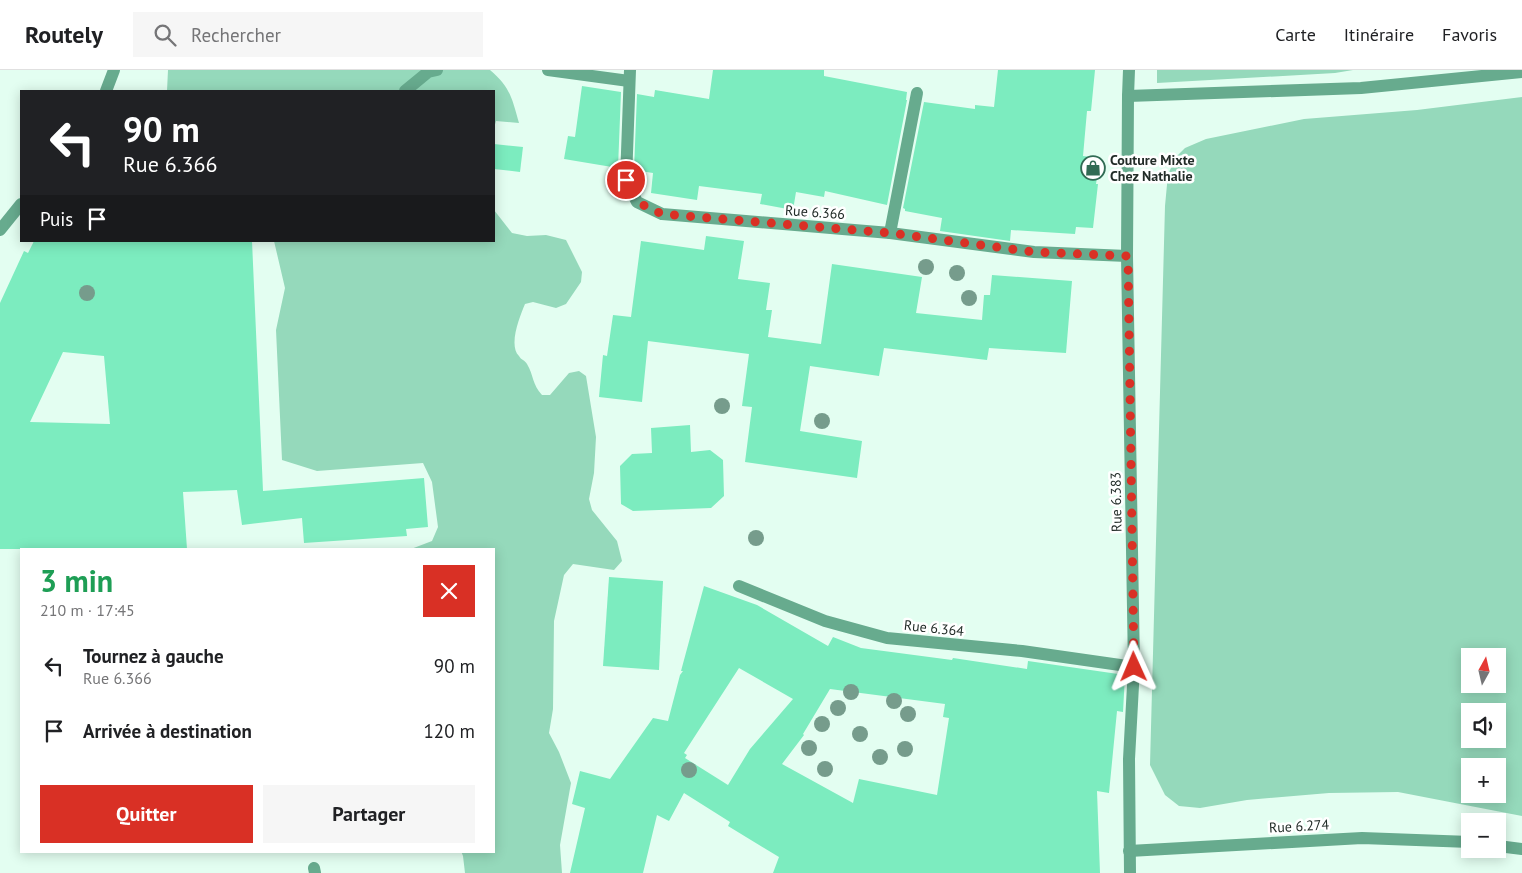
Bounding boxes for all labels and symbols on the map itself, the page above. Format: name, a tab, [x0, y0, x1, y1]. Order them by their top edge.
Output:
place label: Couture Mixte Chez Nathalie	[1110, 151, 1195, 185]
shop icon: Couture Mixte Chez Nathalie	[1080, 155, 1106, 181]
pin	[605, 159, 647, 201]
street label: Rue 6.366	[784, 201, 846, 223]
street label: Rue 6.383	[1106, 472, 1126, 532]
street label: Rue 6.364	[903, 616, 965, 640]
position arrow	[1107, 640, 1159, 692]
north arrow	[1461, 648, 1506, 692]
street label: Rue 6.274	[1269, 815, 1330, 837]

